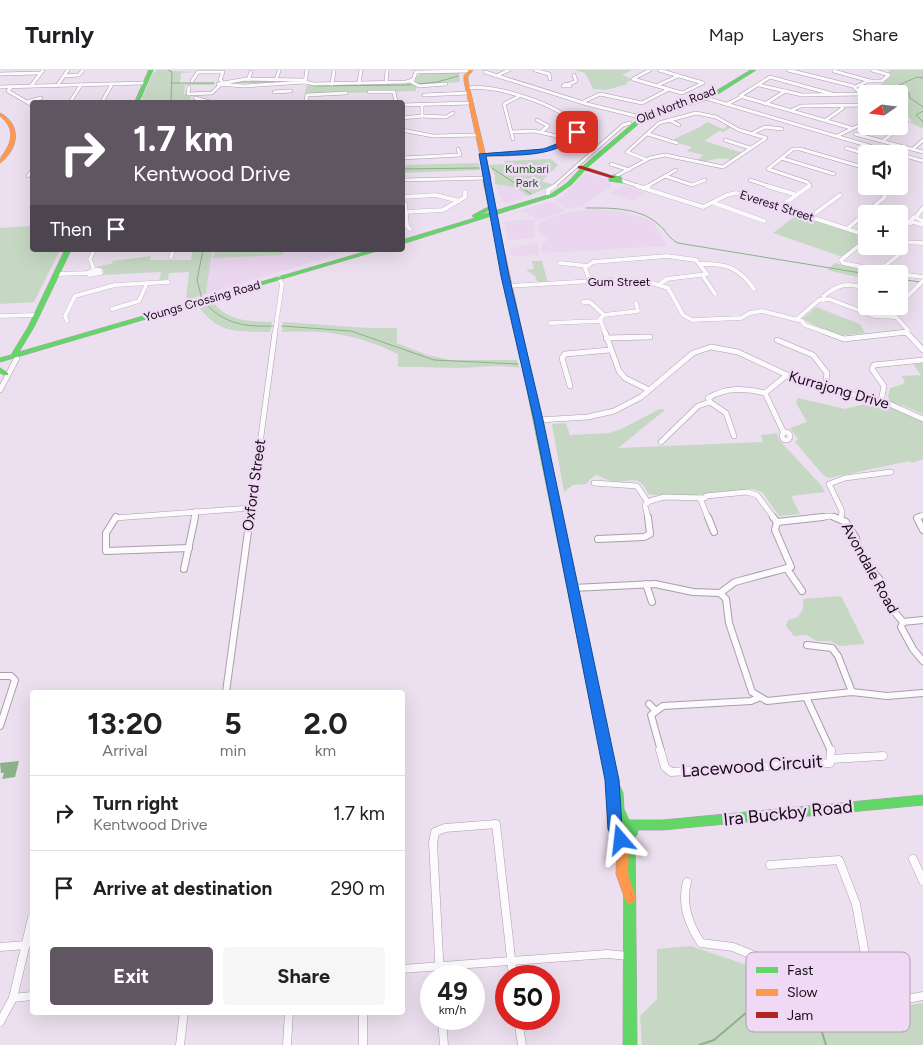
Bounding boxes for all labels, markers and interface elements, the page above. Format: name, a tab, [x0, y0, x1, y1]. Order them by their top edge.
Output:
text: Turnly	[25, 20, 94, 49]
text: Map	[709, 24, 744, 46]
text: Layers	[772, 24, 824, 46]
text: Share	[852, 24, 898, 46]
street label: Old North Road	[634, 83, 718, 127]
north arrow	[858, 85, 908, 135]
map controls	[858, 85, 908, 315]
pin	[556, 111, 598, 153]
text: 1.7 km	[133, 118, 234, 160]
icon: arrive	[563, 118, 591, 146]
icon: right	[50, 120, 115, 185]
button: sound	[858, 145, 908, 195]
text: Kentwood Drive	[133, 160, 291, 187]
park label: Kumbari Park	[505, 162, 549, 190]
street label: Everest Street	[738, 187, 816, 225]
button: +	[858, 205, 908, 255]
icon: arrive	[102, 215, 130, 243]
text: Then	[50, 218, 92, 241]
button: −	[858, 265, 908, 315]
street label: Gum Street	[588, 275, 651, 289]
street label: Youngs Crossing Road	[142, 278, 262, 324]
street label: Kurrajong Drive	[787, 367, 891, 413]
street label: Oxford Street	[239, 438, 269, 532]
street label: Avondale Road	[838, 520, 902, 616]
text: 13:20	[87, 705, 163, 742]
text: 5	[224, 705, 242, 742]
text: 2.0	[303, 705, 348, 742]
text: Arrival	[102, 741, 148, 760]
text: min	[220, 741, 246, 760]
text: km	[315, 741, 336, 760]
street label: Lacewood Circuit	[681, 750, 824, 782]
text: Turn right	[93, 792, 179, 815]
street label: Ira Buckby Road	[722, 795, 854, 831]
icon: right	[50, 799, 78, 827]
text: 1.7 km	[333, 802, 385, 825]
position arrow	[594, 813, 646, 865]
text: Kentwood Drive	[93, 815, 208, 834]
icon: arrive	[50, 874, 78, 902]
text: Arrive at destination	[93, 877, 272, 900]
text: 290 m	[331, 877, 385, 900]
button: Exit	[50, 947, 213, 1005]
button: Share	[223, 947, 385, 1005]
legend	[746, 952, 910, 1032]
text: Fast	[787, 962, 813, 979]
speed limit sign: 50	[495, 965, 560, 1030]
text: 49	[437, 976, 468, 1006]
text: Slow	[787, 984, 818, 1001]
text: km/h	[439, 1003, 466, 1017]
text: Jam	[787, 1007, 813, 1024]

